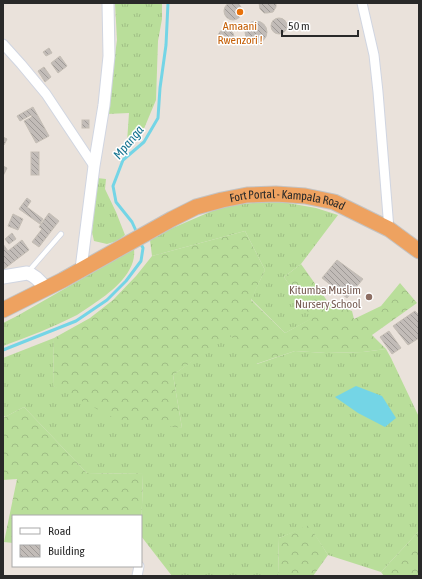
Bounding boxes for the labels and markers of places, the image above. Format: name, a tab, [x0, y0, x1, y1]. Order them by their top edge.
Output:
marker: Amaani Rwenzori !	[235, 7, 245, 17]
place label: Amaani Rwenzori !	[217, 19, 263, 47]
place label: Kitumba Muslim Nursery School	[289, 283, 362, 311]
marker: Kitumba Muslim Nursery School	[364, 292, 374, 302]

